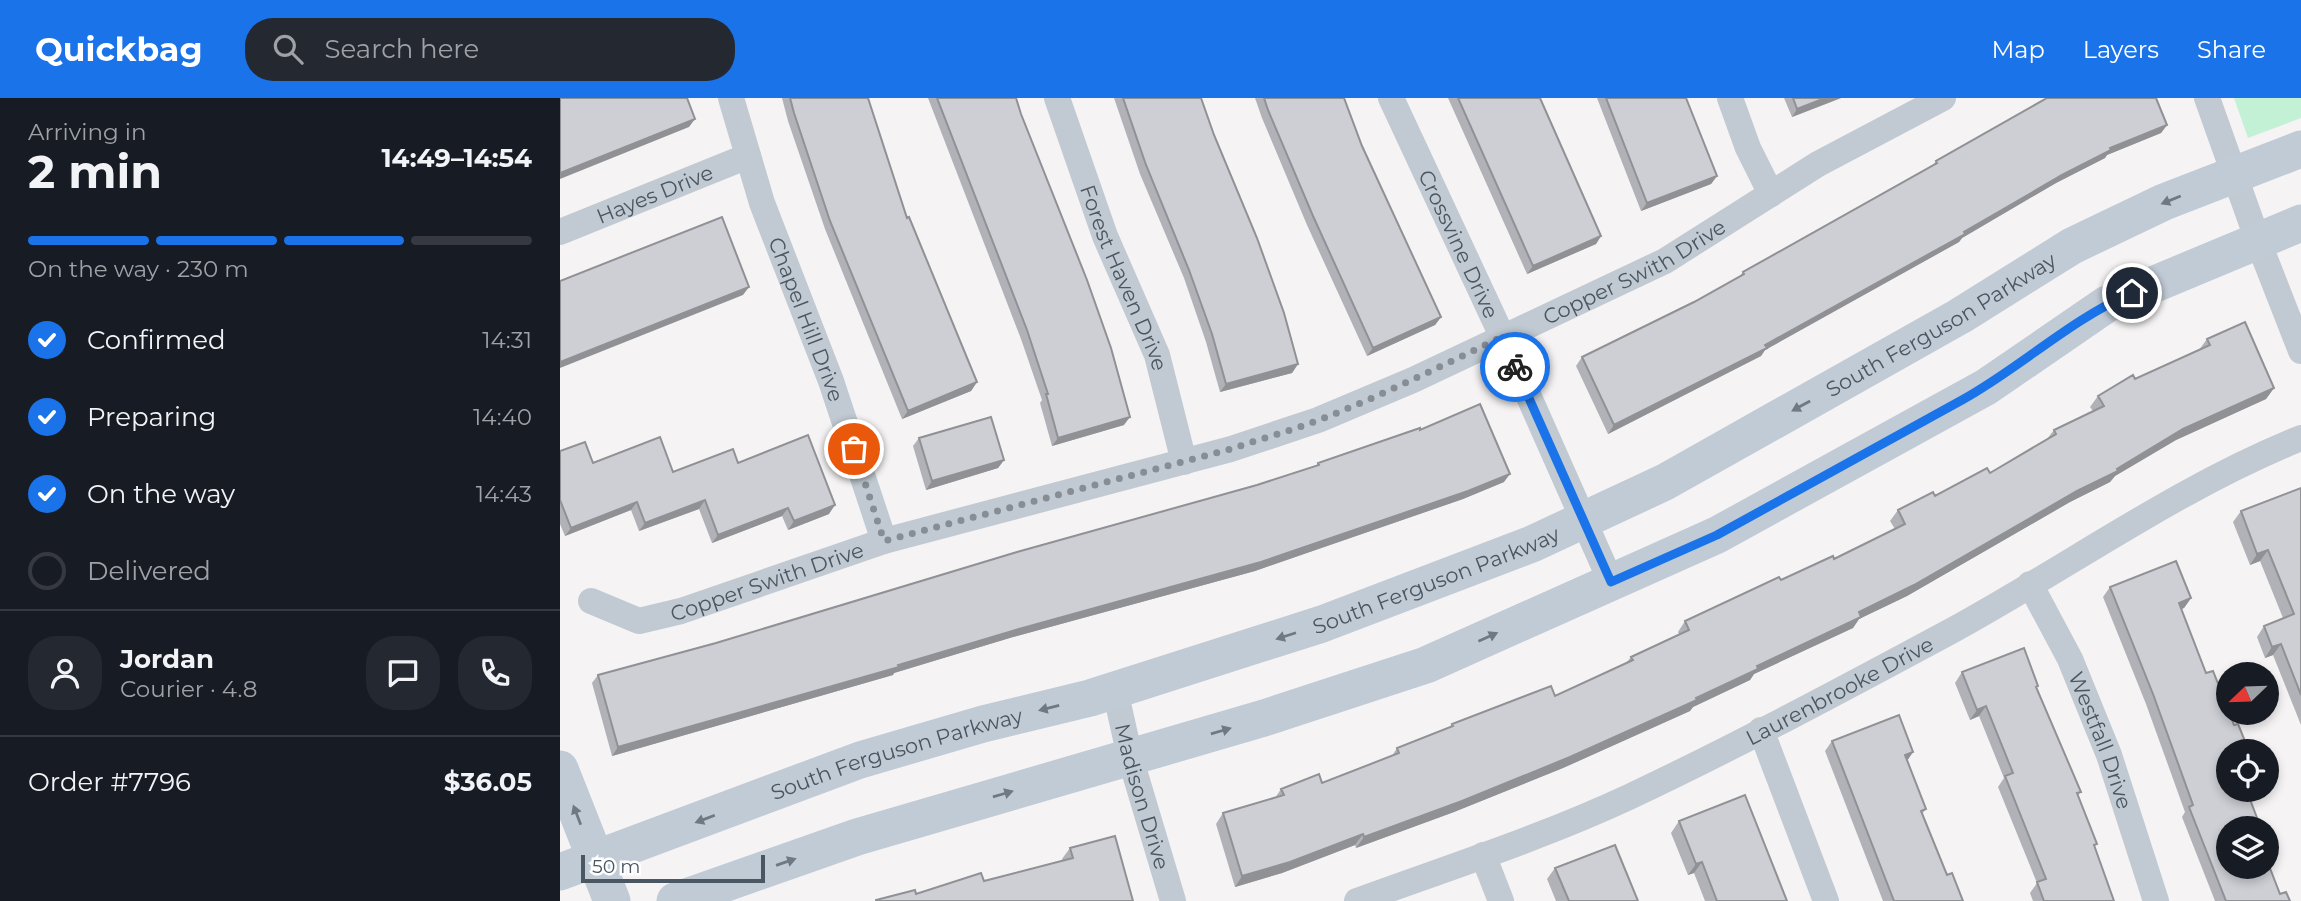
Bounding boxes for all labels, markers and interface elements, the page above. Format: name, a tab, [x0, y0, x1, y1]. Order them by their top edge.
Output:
search box	[245, 18, 735, 81]
text: Quickbag	[35, 29, 203, 69]
icon: search	[269, 30, 307, 68]
text: Search here	[325, 33, 479, 65]
text: Map	[1991, 35, 2045, 64]
text: Layers	[2083, 35, 2159, 64]
text: Share	[2197, 35, 2266, 64]
text: Arriving in	[28, 118, 147, 146]
text: 14:49–14:54	[381, 142, 532, 174]
text: 2 min	[28, 143, 162, 200]
street label: Hayes Drive	[593, 159, 717, 229]
street label: Crossvine Drive	[1414, 166, 1504, 322]
street label: Forest Haven Drive	[1076, 181, 1173, 373]
one-way arrow	[2160, 194, 2181, 205]
street label: Copper Swith Drive	[1539, 214, 1730, 329]
street label: Chapel Hill Drive	[764, 233, 849, 405]
street label: South Ferguson Parkway	[1821, 247, 2061, 402]
text: On the way · 230 m	[28, 255, 249, 283]
pin	[2102, 263, 2162, 323]
icon: home	[2113, 274, 2151, 312]
icon: check	[28, 321, 66, 359]
text: Confirmed	[87, 324, 226, 356]
text: 14:31	[482, 326, 532, 354]
courier	[1480, 332, 1550, 402]
icon: bike	[1496, 348, 1534, 386]
icon: check	[28, 398, 66, 436]
one-way arrow	[1792, 400, 1811, 412]
text: Preparing	[87, 401, 216, 433]
text: 14:40	[473, 403, 532, 431]
pin	[824, 419, 884, 479]
icon: bag	[835, 430, 873, 468]
icon: check	[28, 475, 66, 513]
text: On the way	[87, 478, 235, 510]
text: 14:43	[476, 480, 532, 508]
street label: South Ferguson Parkway	[1309, 520, 1564, 639]
street label: Copper Swith Drive	[668, 537, 867, 626]
text: Delivered	[87, 555, 211, 587]
one-way arrow	[1276, 631, 1297, 641]
one-way arrow	[1478, 631, 1498, 643]
street label: Laurenbrooke Drive	[1741, 631, 1937, 750]
button: person	[28, 636, 102, 710]
button: chat	[366, 636, 440, 710]
button: phone	[458, 636, 532, 710]
text: Jordan	[120, 643, 214, 675]
north arrow	[2216, 662, 2278, 724]
map controls	[2216, 662, 2279, 879]
street label: Westfall Drive	[2064, 668, 2138, 812]
text: Courier · 4.8	[120, 675, 257, 703]
street label: South Ferguson Parkway	[767, 702, 1025, 805]
one-way arrow	[1038, 703, 1060, 714]
street label: Madison Drive	[1110, 721, 1175, 872]
one-way arrow	[1211, 725, 1232, 735]
button: locate	[2216, 739, 2279, 802]
text: Order #7796	[28, 766, 191, 798]
text: $36.05	[444, 766, 532, 798]
one-way arrow	[993, 788, 1014, 798]
one-way arrow	[572, 804, 583, 825]
one-way arrow	[694, 813, 715, 824]
button: layers	[2216, 816, 2279, 879]
scale bar	[581, 852, 765, 884]
text: 50 m	[592, 855, 640, 878]
one-way arrow	[775, 856, 796, 867]

